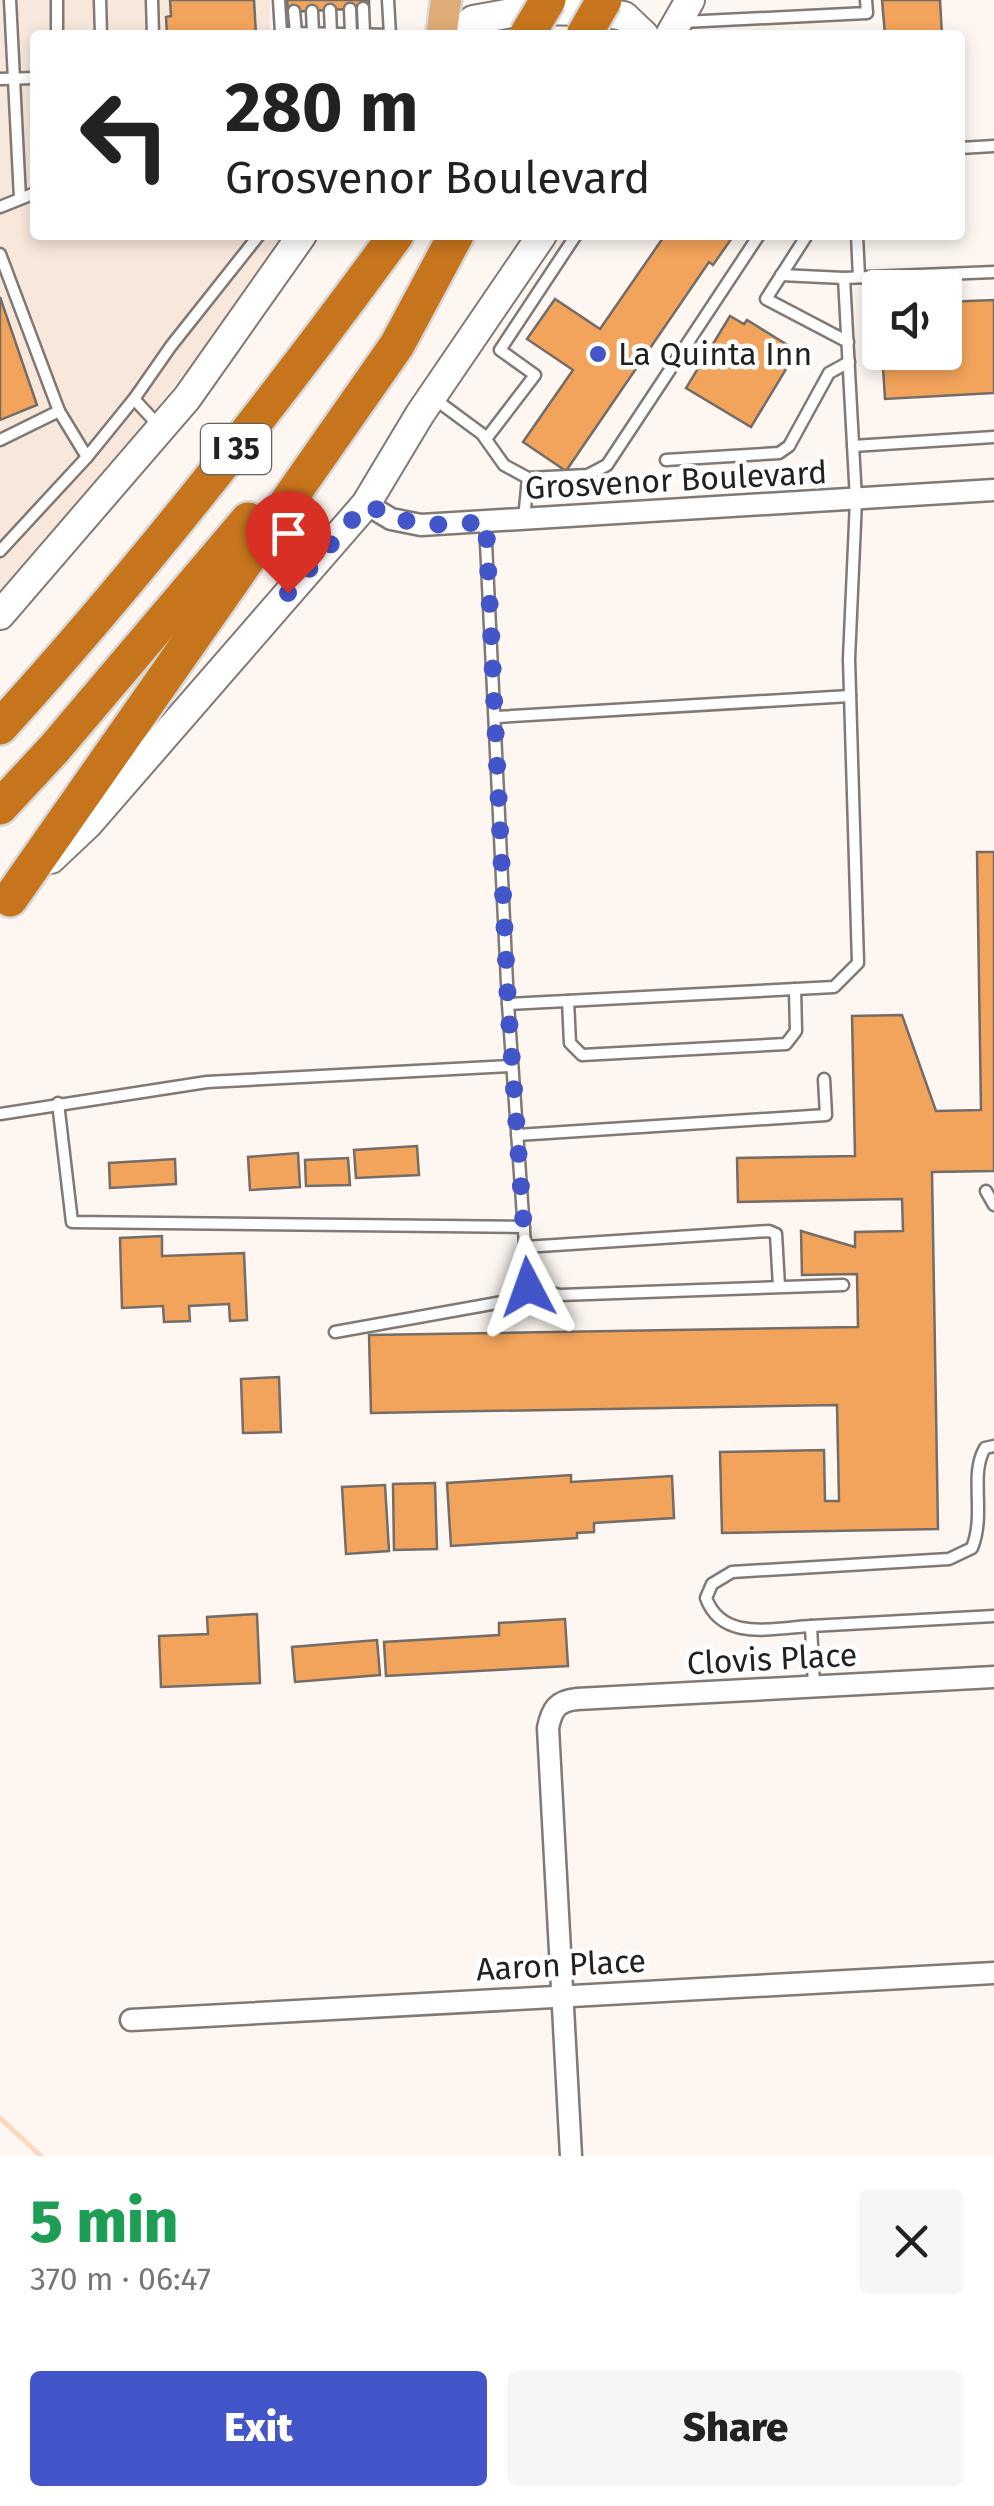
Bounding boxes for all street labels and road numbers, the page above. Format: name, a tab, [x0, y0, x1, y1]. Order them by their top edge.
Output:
road number: I 35	[201, 424, 271, 474]
street label: Grosvenor Boulevard	[524, 453, 828, 507]
street label: Clovis Place	[686, 1636, 858, 1682]
street label: Aaron Place	[475, 1942, 647, 1988]

